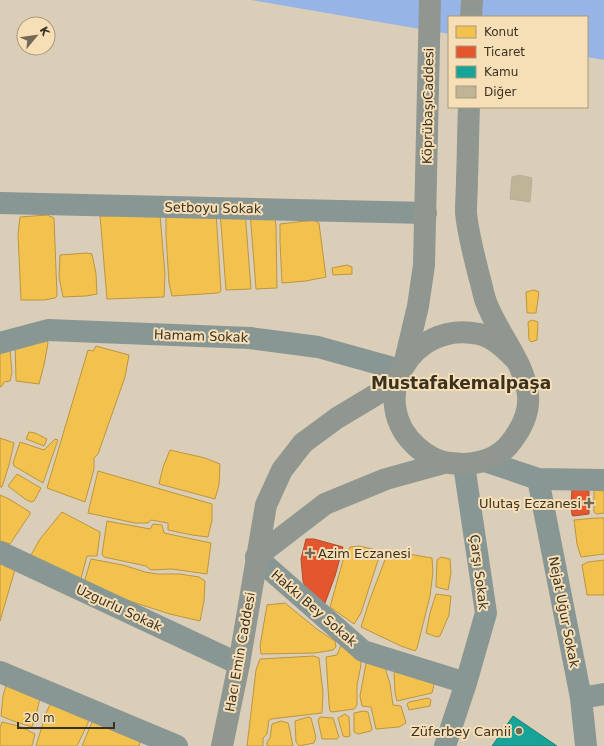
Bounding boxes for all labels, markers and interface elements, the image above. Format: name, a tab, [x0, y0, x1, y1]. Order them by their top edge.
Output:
north arrow	[16, 16, 56, 56]
legend	[448, 16, 588, 108]
text: K	[37, 25, 52, 39]
text: Konut	[484, 25, 519, 39]
text: Ticaret	[483, 45, 525, 59]
street label: KöprübaşıCaddesi	[419, 48, 437, 164]
text: Kamu	[484, 65, 518, 79]
text: Diğer	[484, 85, 517, 99]
street label: Setboyu Sokak	[165, 200, 262, 216]
street label: Hamam Sokak	[154, 327, 249, 345]
district label: Mustafakemalpaşa	[371, 373, 551, 393]
place label: Ulutaş Eczanesi	[479, 496, 581, 511]
marker: Ulutaş Eczanesi	[584, 498, 594, 508]
street label: Çarşı Sokak	[467, 533, 491, 611]
place label: Azim Eczanesi	[318, 546, 411, 561]
marker: Azim Eczanesi	[305, 548, 315, 558]
street label: Nejat Uğur Sokak	[546, 555, 582, 669]
street label: Hakkı Bey Sokak	[268, 567, 360, 649]
street label: Uzgurlu Sokak	[74, 582, 165, 635]
street label: Hacı Emin Caddesi	[222, 591, 258, 713]
scale bar	[18, 704, 114, 730]
text: 20 m	[24, 711, 55, 725]
place label: Züferbey Camii	[411, 724, 511, 739]
marker: Züferbey Camii	[514, 726, 524, 736]

